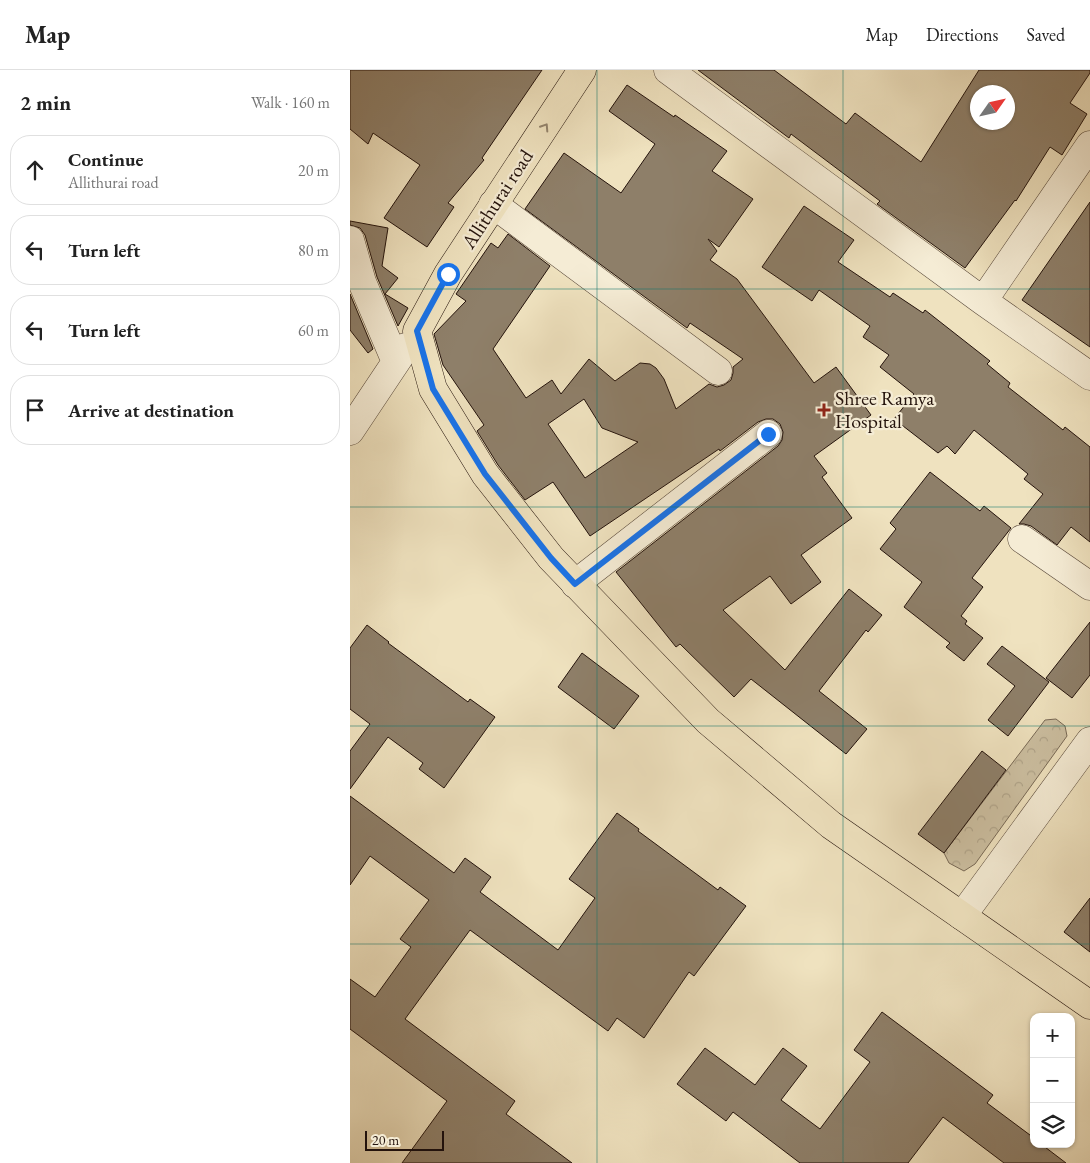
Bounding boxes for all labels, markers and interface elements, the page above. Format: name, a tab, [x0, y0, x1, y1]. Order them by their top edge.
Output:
text: Map	[25, 19, 70, 50]
text: Map	[866, 23, 898, 46]
text: Directions	[926, 23, 998, 46]
text: Saved	[1026, 23, 1065, 46]
north arrow	[970, 85, 1015, 130]
text: 2 min	[20, 89, 71, 116]
text: Walk · 160 m	[251, 92, 330, 113]
one-way arrow	[538, 123, 548, 132]
street label: Allithurai road	[455, 144, 539, 254]
text: Continue	[68, 147, 143, 172]
icon: ahead	[21, 156, 49, 184]
text: 20 m	[298, 160, 329, 181]
text: Allithurai road	[68, 172, 159, 193]
icon: left	[21, 236, 49, 264]
text: Turn left	[68, 238, 140, 263]
text: 80 m	[298, 240, 329, 261]
route start	[437, 263, 460, 286]
icon: left	[21, 316, 49, 344]
text: Turn left	[68, 318, 140, 343]
text: 60 m	[298, 320, 329, 341]
place label: Shree Ramya Hospital	[835, 385, 934, 434]
icon: arrive	[21, 396, 49, 424]
text: Arrive at destination	[68, 398, 234, 423]
marker: Shree Ramya Hospital	[817, 403, 831, 417]
route end	[757, 423, 780, 446]
map controls	[1030, 1013, 1075, 1148]
button: +	[1030, 1013, 1075, 1058]
button: −	[1030, 1058, 1075, 1103]
button: layers	[1030, 1103, 1075, 1148]
scale bar	[365, 1128, 444, 1151]
text: 20 m	[372, 1131, 399, 1149]

